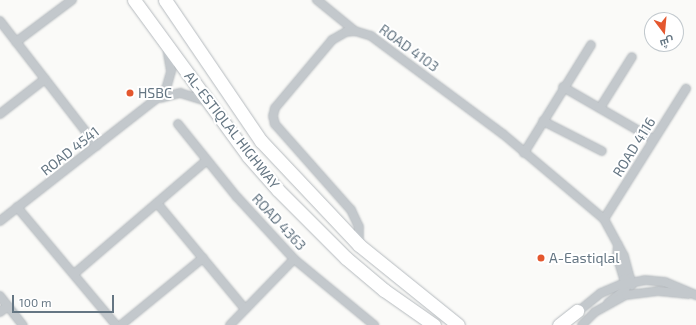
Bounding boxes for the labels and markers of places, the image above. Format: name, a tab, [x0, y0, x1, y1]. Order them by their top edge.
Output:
place label: HSBC	[138, 85, 172, 101]
marker: HSBC	[125, 88, 135, 98]
place label: A-Eastiqlal	[549, 250, 619, 266]
marker: A-Eastiqlal	[536, 253, 546, 263]

